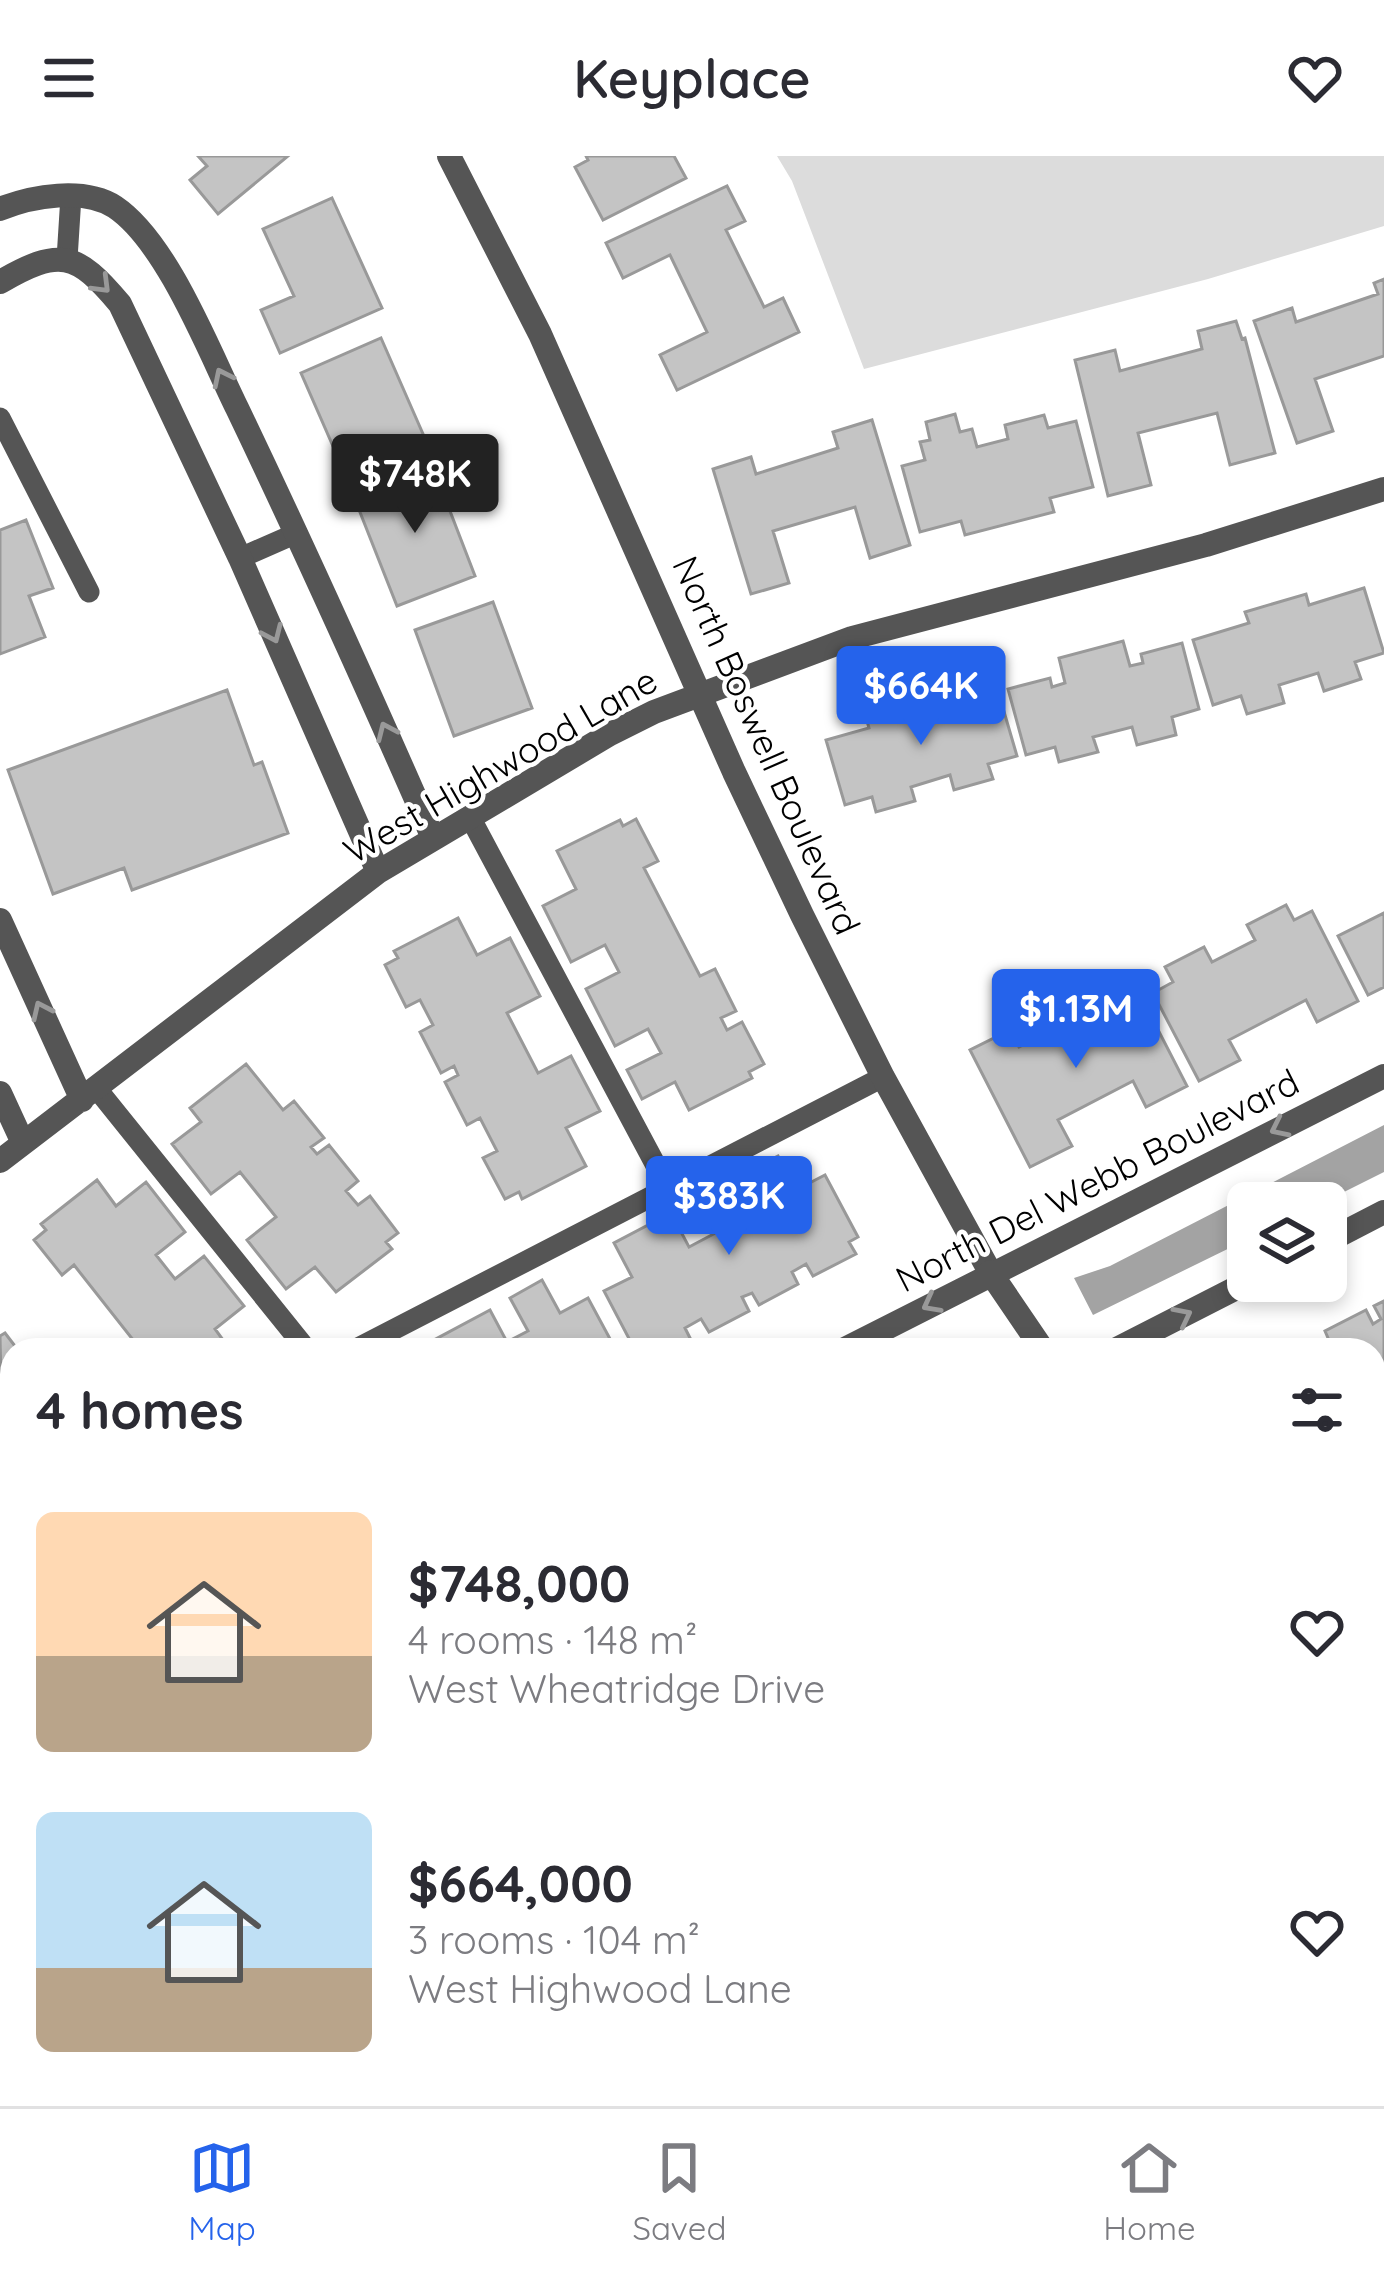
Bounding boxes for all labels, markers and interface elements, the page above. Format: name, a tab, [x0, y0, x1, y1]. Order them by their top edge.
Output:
text: Keyplace	[573, 44, 811, 112]
icon: menu	[36, 45, 102, 111]
icon: heart	[1282, 45, 1348, 111]
one-way arrow	[88, 270, 110, 292]
one-way arrow	[213, 368, 236, 389]
pin: $748K	[331, 434, 499, 536]
text: $748K	[359, 448, 471, 497]
street label: North Boswell Boulevard	[663, 549, 871, 941]
one-way arrow	[258, 621, 282, 643]
pin: $664K	[837, 646, 1005, 748]
street label: West Highwood Lane	[335, 657, 665, 873]
text: $664K	[864, 660, 978, 709]
one-way arrow	[377, 722, 401, 743]
pin: $1.13M	[978, 969, 1174, 1071]
text: $1.13M	[1019, 983, 1133, 1032]
one-way arrow	[32, 1000, 55, 1022]
street label: North Del Webb Boulevard	[888, 1059, 1306, 1301]
one-way arrow	[1270, 1114, 1291, 1138]
pin: $383K	[645, 1156, 813, 1258]
text: $383K	[673, 1170, 785, 1219]
map controls	[1227, 1182, 1347, 1302]
button: layers	[1227, 1182, 1347, 1302]
one-way arrow	[922, 1289, 943, 1313]
one-way arrow	[1170, 1307, 1192, 1330]
icon: filters	[1284, 1377, 1350, 1443]
text: 4 homes	[36, 1378, 244, 1442]
text: $748,000	[408, 1551, 630, 1615]
icon: home	[132, 1560, 276, 1704]
icon: heart	[1284, 1599, 1350, 1665]
text: 4 rooms · 148 m²	[408, 1615, 697, 1664]
text: West Wheatridge Drive	[408, 1664, 825, 1713]
text: $664,000	[408, 1851, 633, 1915]
icon: home	[132, 1860, 276, 2004]
icon: heart	[1284, 1899, 1350, 1965]
text: 3 rooms · 104 m²	[408, 1915, 700, 1964]
text: West Highwood Lane	[408, 1964, 792, 2013]
tab: Map	[188, 2135, 256, 2248]
tab: Saved	[632, 2135, 726, 2248]
tab: Home	[1103, 2135, 1196, 2248]

